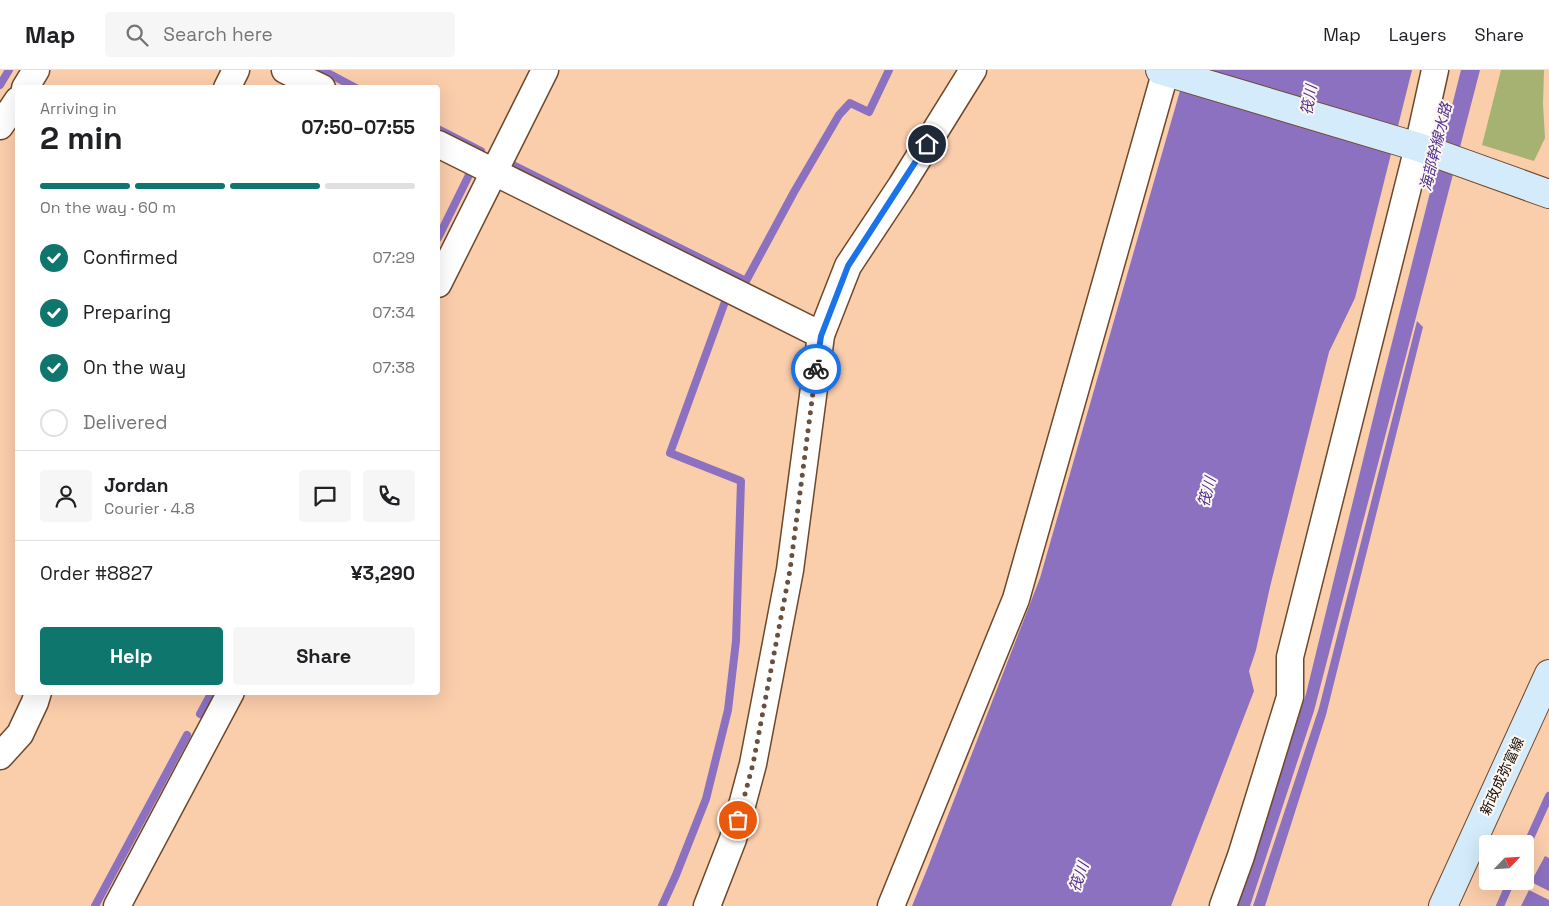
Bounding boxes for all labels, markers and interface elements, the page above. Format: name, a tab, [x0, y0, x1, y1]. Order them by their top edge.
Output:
search box	[105, 12, 455, 57]
text: Map	[25, 19, 75, 50]
icon: search	[123, 21, 151, 49]
text: Search here	[163, 22, 273, 47]
text: Map	[1323, 23, 1361, 46]
text: Layers	[1389, 23, 1446, 46]
text: Share	[1474, 23, 1524, 46]
water label: 筏川	[1297, 82, 1321, 116]
text: Arriving in	[40, 98, 117, 119]
water label: 海部幹線水路	[1415, 99, 1456, 193]
text: 07:50–07:55	[301, 115, 415, 140]
text: 2 min	[40, 118, 123, 158]
pin	[906, 123, 948, 165]
icon: home	[913, 130, 941, 158]
text: On the way · 60 m	[40, 197, 176, 218]
icon: check	[40, 244, 68, 272]
text: Confirmed	[83, 245, 178, 270]
text: 07:29	[373, 247, 415, 268]
icon: check	[40, 299, 68, 327]
text: Preparing	[83, 300, 171, 325]
text: 07:34	[372, 302, 415, 323]
courier	[791, 344, 841, 394]
icon: check	[40, 354, 68, 382]
text: On the way	[83, 355, 186, 380]
icon: bike	[802, 355, 830, 383]
text: 07:38	[372, 357, 415, 378]
text: Delivered	[83, 410, 168, 435]
button: person	[40, 470, 92, 522]
button: chat	[299, 470, 351, 522]
button: phone	[363, 470, 415, 522]
text: Jordan	[104, 473, 169, 498]
water label: 筏川	[1193, 473, 1220, 509]
text: Courier · 4.8	[104, 498, 195, 519]
text: Order #8827	[40, 561, 153, 586]
text: ¥3,290	[351, 561, 415, 586]
button: Help	[40, 627, 223, 685]
button: Share	[233, 627, 415, 685]
street label: 新政成弥富線	[1476, 734, 1528, 818]
pin	[717, 799, 759, 841]
icon: bag	[724, 806, 752, 834]
north arrow	[1479, 835, 1534, 890]
map controls	[1479, 835, 1534, 890]
water label: 筏川	[1065, 858, 1093, 894]

